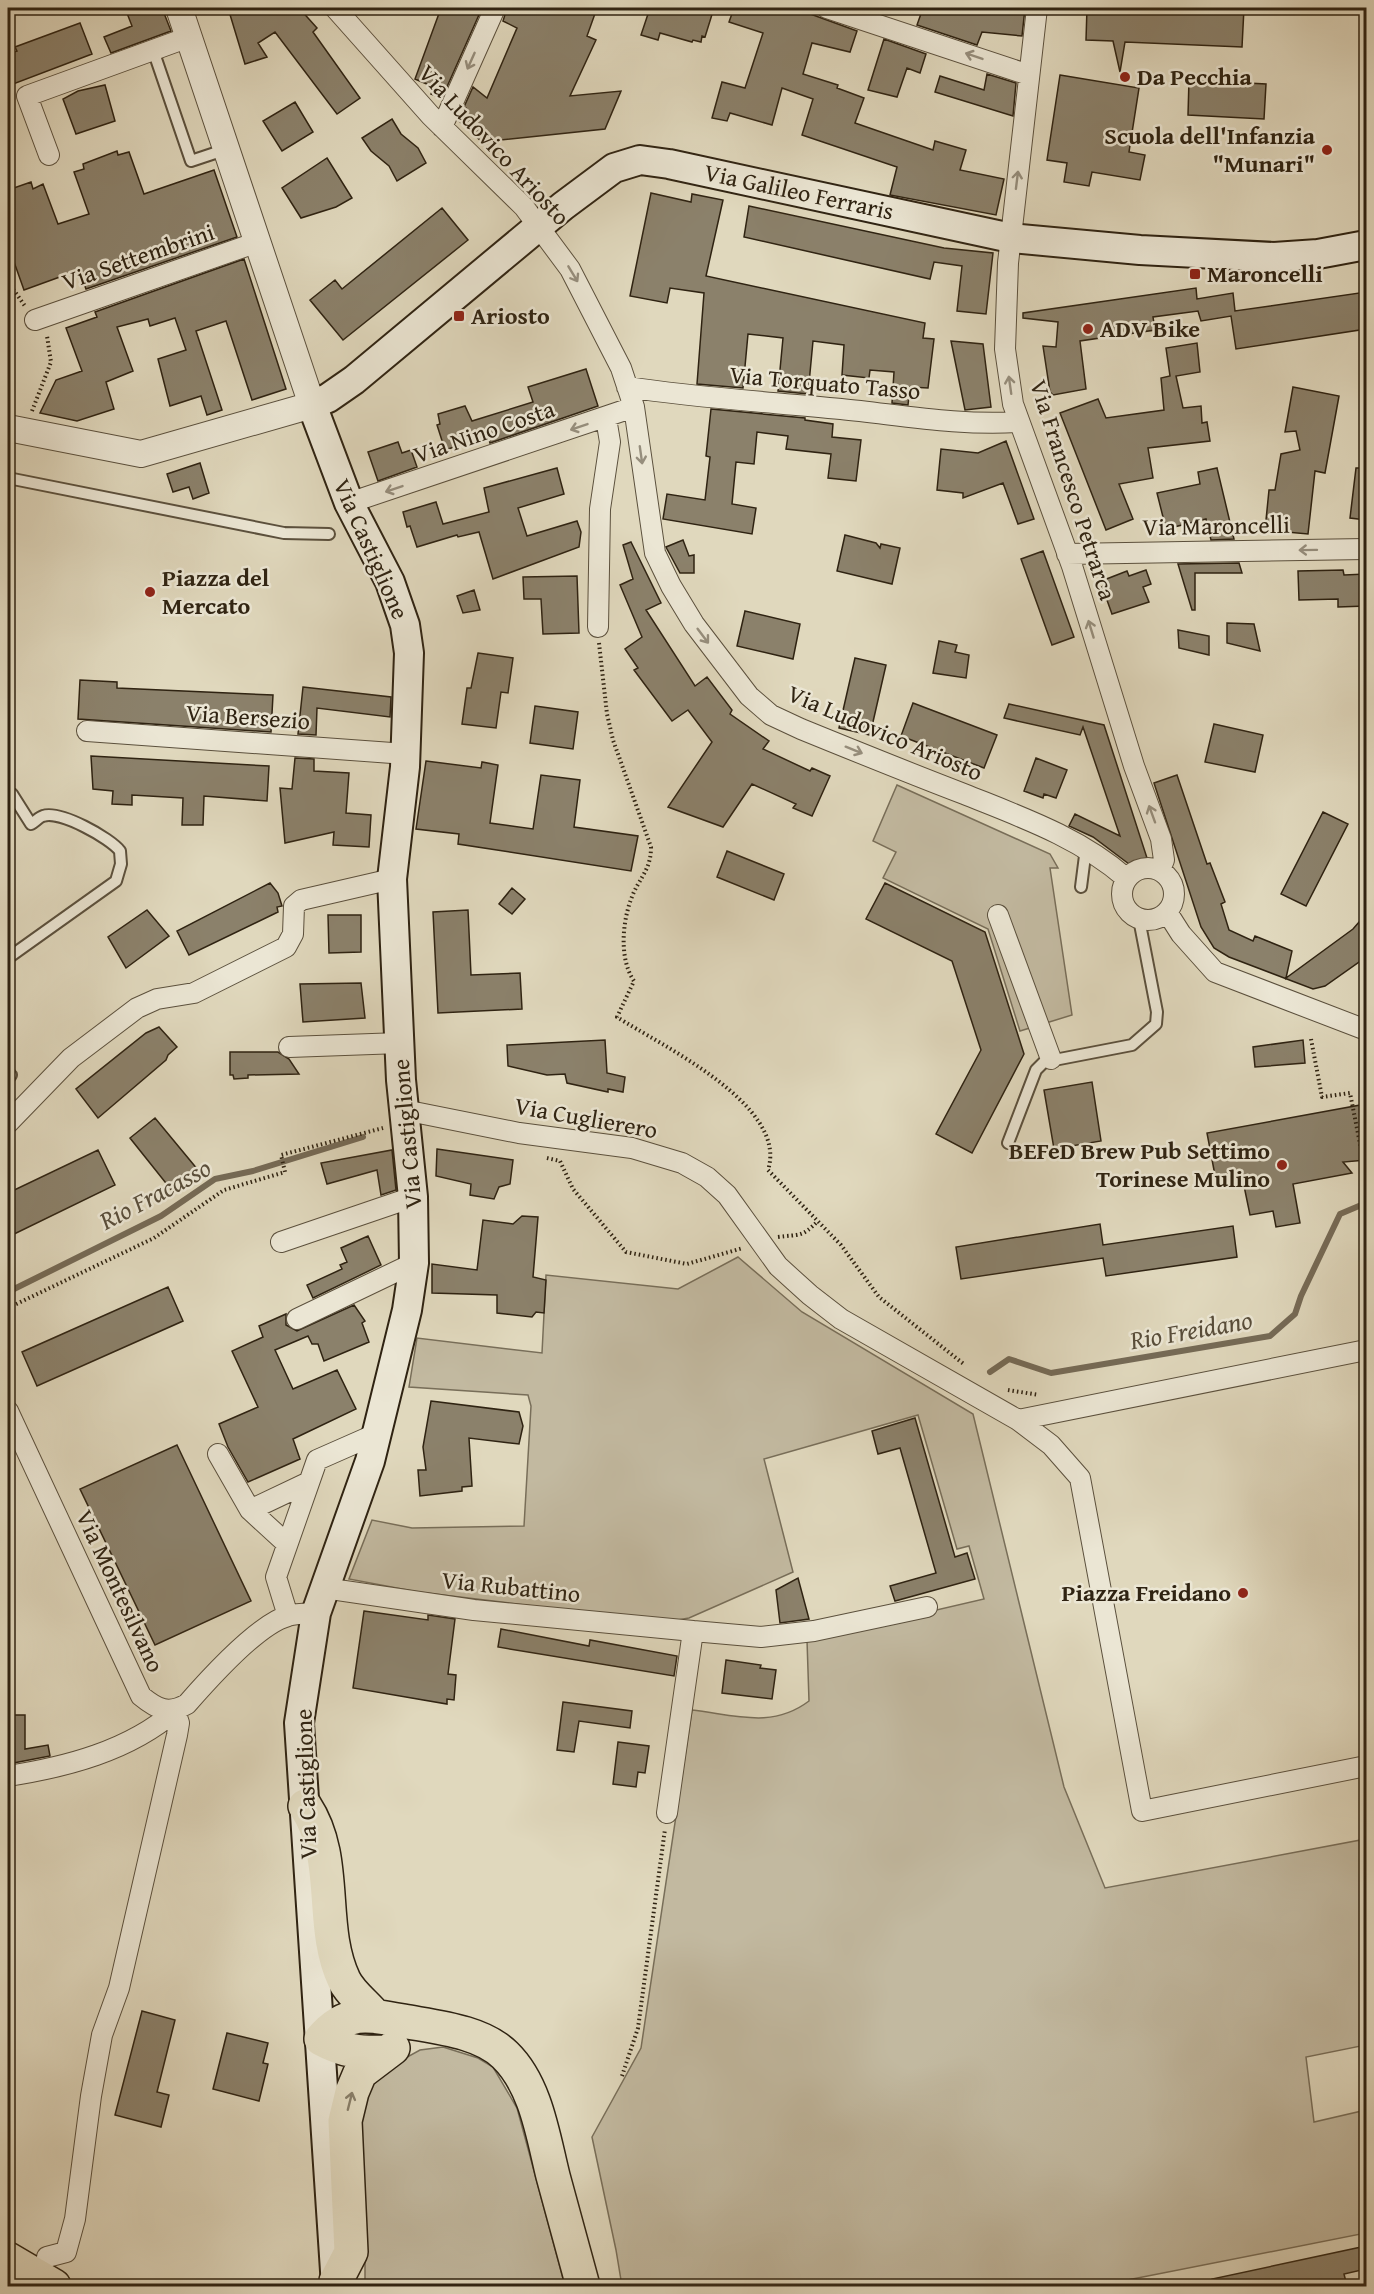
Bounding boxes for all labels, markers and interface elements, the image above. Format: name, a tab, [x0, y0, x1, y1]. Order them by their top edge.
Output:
one-way arrow	[965, 50, 983, 61]
one-way arrow	[465, 52, 476, 70]
street label: Via Ludovico Ariosto	[410, 56, 578, 233]
place label: Da Pecchia	[1137, 59, 1252, 94]
marker: Da Pecchia	[1118, 70, 1132, 84]
place label: Scuola dell'Infanzia "Munari"	[1104, 118, 1316, 181]
marker: Scuola dell'Infanzia "Munari"	[1320, 143, 1334, 157]
street label: Via Galileo Ferraris	[701, 154, 897, 229]
one-way arrow	[1012, 170, 1023, 190]
street label: Via Settembrini	[57, 214, 219, 299]
place label: Maroncelli	[1207, 256, 1323, 291]
one-way arrow	[567, 265, 579, 282]
marker: Maroncelli	[1188, 267, 1202, 281]
place label: Ariosto	[471, 298, 550, 333]
marker: Ariosto	[452, 309, 466, 323]
place label: ADV Bike	[1100, 311, 1200, 346]
marker: ADV Bike	[1081, 322, 1095, 336]
street label: Via Torquato Tasso	[728, 357, 922, 408]
one-way arrow	[1004, 375, 1015, 395]
street label: Via Francesco Petrarca	[1021, 375, 1126, 605]
street label: Via Nino Costa	[409, 391, 560, 472]
one-way arrow	[570, 422, 589, 433]
one-way arrow	[636, 444, 647, 464]
street label: Via Castiglione	[325, 473, 418, 625]
one-way arrow	[385, 484, 404, 495]
street label: Via Maroncelli	[1142, 507, 1290, 544]
one-way arrow	[1299, 544, 1319, 556]
place label: Piazza del Mercato	[162, 560, 270, 623]
marker: Piazza del Mercato	[143, 585, 157, 599]
one-way arrow	[1085, 620, 1096, 639]
one-way arrow	[696, 628, 709, 644]
street label: Via Ludovico Ariosto	[782, 676, 988, 789]
street label: Via Bersezio	[185, 695, 311, 738]
one-way arrow	[844, 745, 863, 756]
one-way arrow	[1146, 805, 1157, 824]
street label: Via Castiglione	[383, 1058, 430, 1211]
street label: Via Cuglierero	[512, 1088, 660, 1147]
place label: BEFeD Brew Pub Settimo Torinese Mulino	[1009, 1133, 1270, 1196]
water label: Rio Fracasso	[91, 1148, 218, 1240]
marker: BEFeD Brew Pub Settimo Torinese Mulino	[1275, 1158, 1289, 1172]
water label: Rio Freidano	[1126, 1300, 1255, 1360]
street label: Via Montesilvano	[67, 1504, 173, 1678]
street label: Via Rubattino	[440, 1562, 582, 1611]
place label: Piazza Freidano	[1062, 1575, 1231, 1610]
marker: Piazza Freidano	[1236, 1586, 1250, 1600]
street label: Via Castiglione	[285, 1708, 326, 1860]
one-way arrow	[344, 2092, 356, 2111]

